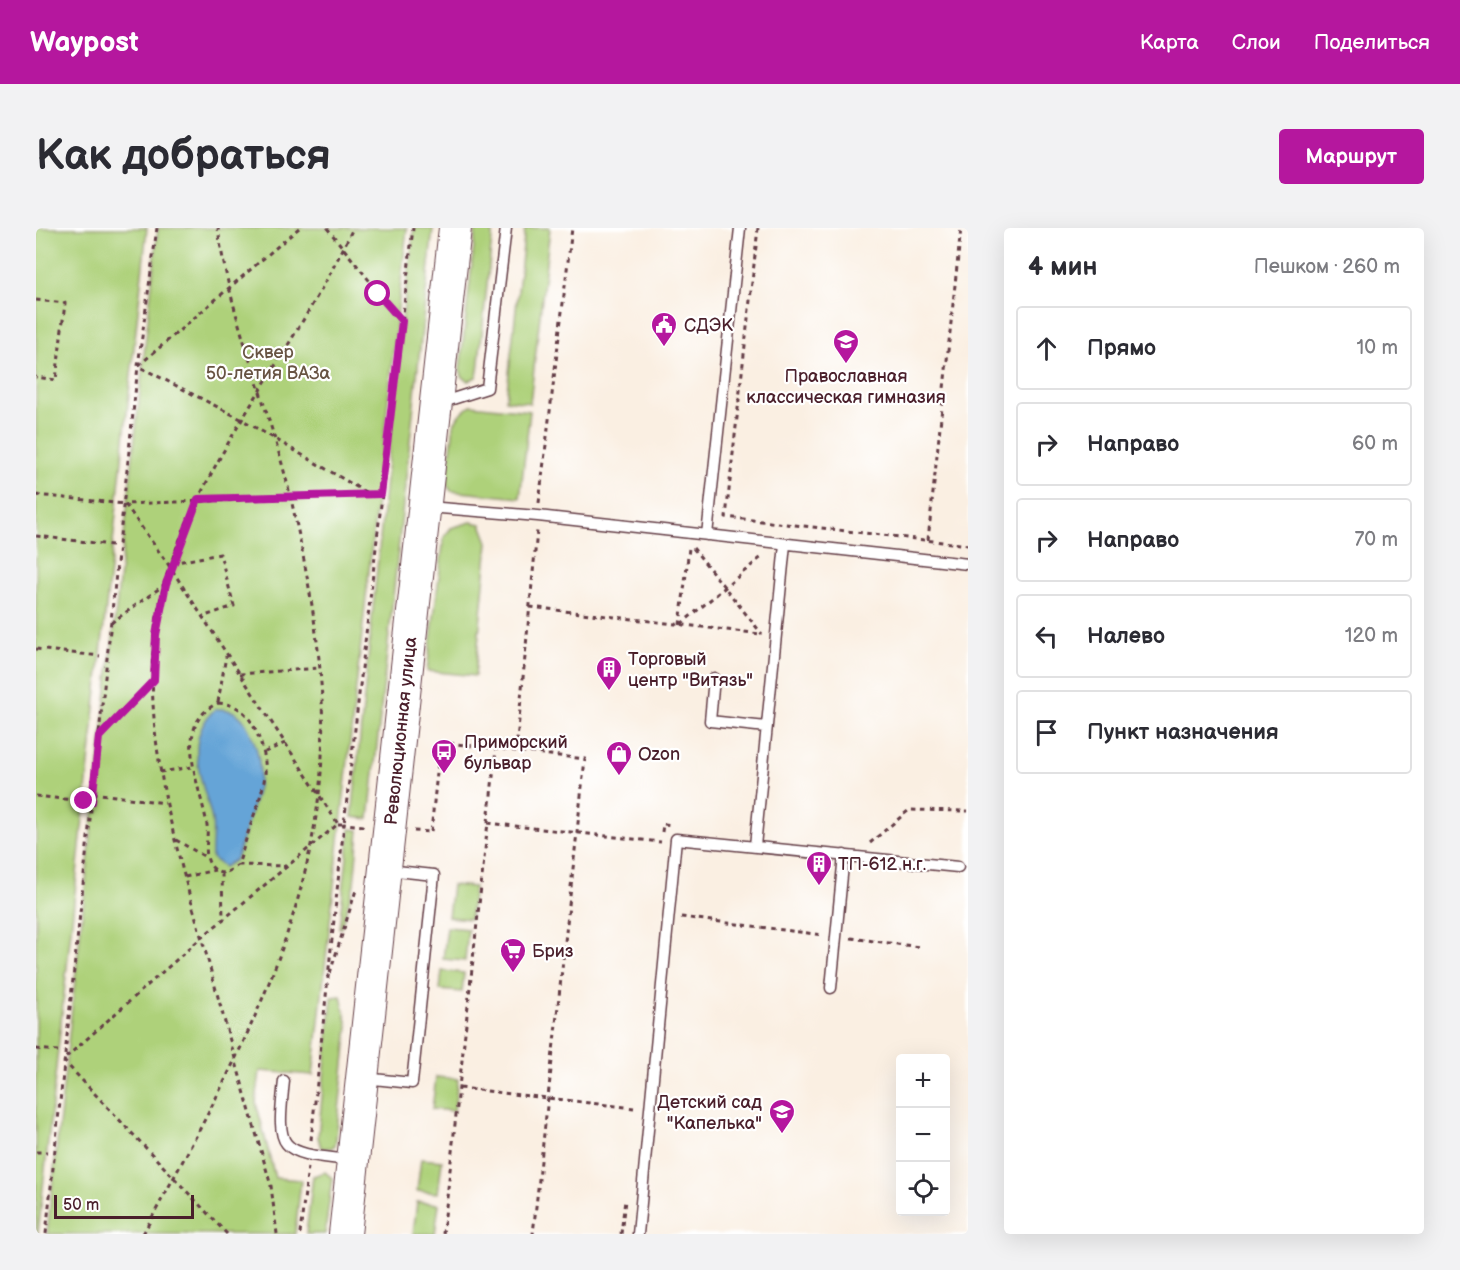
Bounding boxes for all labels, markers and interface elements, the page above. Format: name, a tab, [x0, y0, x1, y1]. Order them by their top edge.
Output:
text: Waypost	[30, 26, 139, 59]
text: Карта	[1140, 30, 1199, 55]
text: Слои	[1232, 30, 1281, 55]
text: Поделиться	[1314, 30, 1430, 55]
button: Маршрут	[1279, 129, 1424, 184]
text: Как добраться	[36, 131, 331, 182]
text: 4 мин	[1028, 252, 1097, 283]
text: Пешком · 260 m	[1254, 255, 1400, 279]
route start	[364, 280, 390, 306]
public building icon: СДЭК	[649, 310, 679, 348]
place label: СДЭК	[684, 315, 733, 336]
school or university icon: Православная классическая гимназия	[831, 327, 861, 365]
icon: ahead	[1030, 332, 1063, 365]
text: Прямо	[1087, 335, 1156, 362]
text: 10 m	[1357, 336, 1398, 360]
park label: Сквер 50-летия ВАЗа	[206, 342, 331, 384]
place label: Православная классическая гимназия	[746, 366, 946, 408]
icon: right	[1030, 428, 1063, 461]
text: Направо	[1087, 431, 1179, 458]
text: 60 m	[1352, 432, 1398, 456]
icon: right	[1030, 524, 1063, 557]
text: Направо	[1087, 527, 1179, 554]
text: 70 m	[1354, 528, 1398, 552]
icon: left	[1030, 620, 1063, 653]
text: Налево	[1087, 623, 1165, 650]
text: 120 m	[1345, 624, 1398, 648]
street label: Революционная улица	[381, 635, 421, 826]
place label: Торговый центр "Витязь"	[628, 649, 753, 691]
building icon: Торговый центр "Витязь"	[594, 654, 624, 692]
icon: arrive	[1030, 716, 1063, 749]
text: Пункт назначения	[1087, 719, 1279, 746]
place label: Приморский бульвар	[464, 732, 568, 774]
bus stop icon: Приморский бульвар	[429, 737, 459, 775]
shop icon: Ozon	[604, 739, 634, 777]
place label: Ozon	[638, 744, 680, 765]
route end	[70, 787, 96, 813]
building icon: ТП-612 н.г.	[804, 849, 834, 887]
place label: ТП-612 н.г.	[838, 854, 926, 875]
supermarket icon: Бриз	[498, 936, 528, 974]
place label: Бриз	[532, 941, 574, 962]
map controls	[896, 1054, 950, 1216]
button: +	[896, 1054, 950, 1108]
place label: Детский сад "Капелька"	[657, 1092, 762, 1134]
school or university icon: Детский сад "Капелька"	[767, 1097, 797, 1135]
button: −	[896, 1108, 950, 1162]
button: locate	[896, 1162, 950, 1216]
scale bar	[54, 1192, 194, 1220]
text: 50 m	[63, 1196, 99, 1215]

